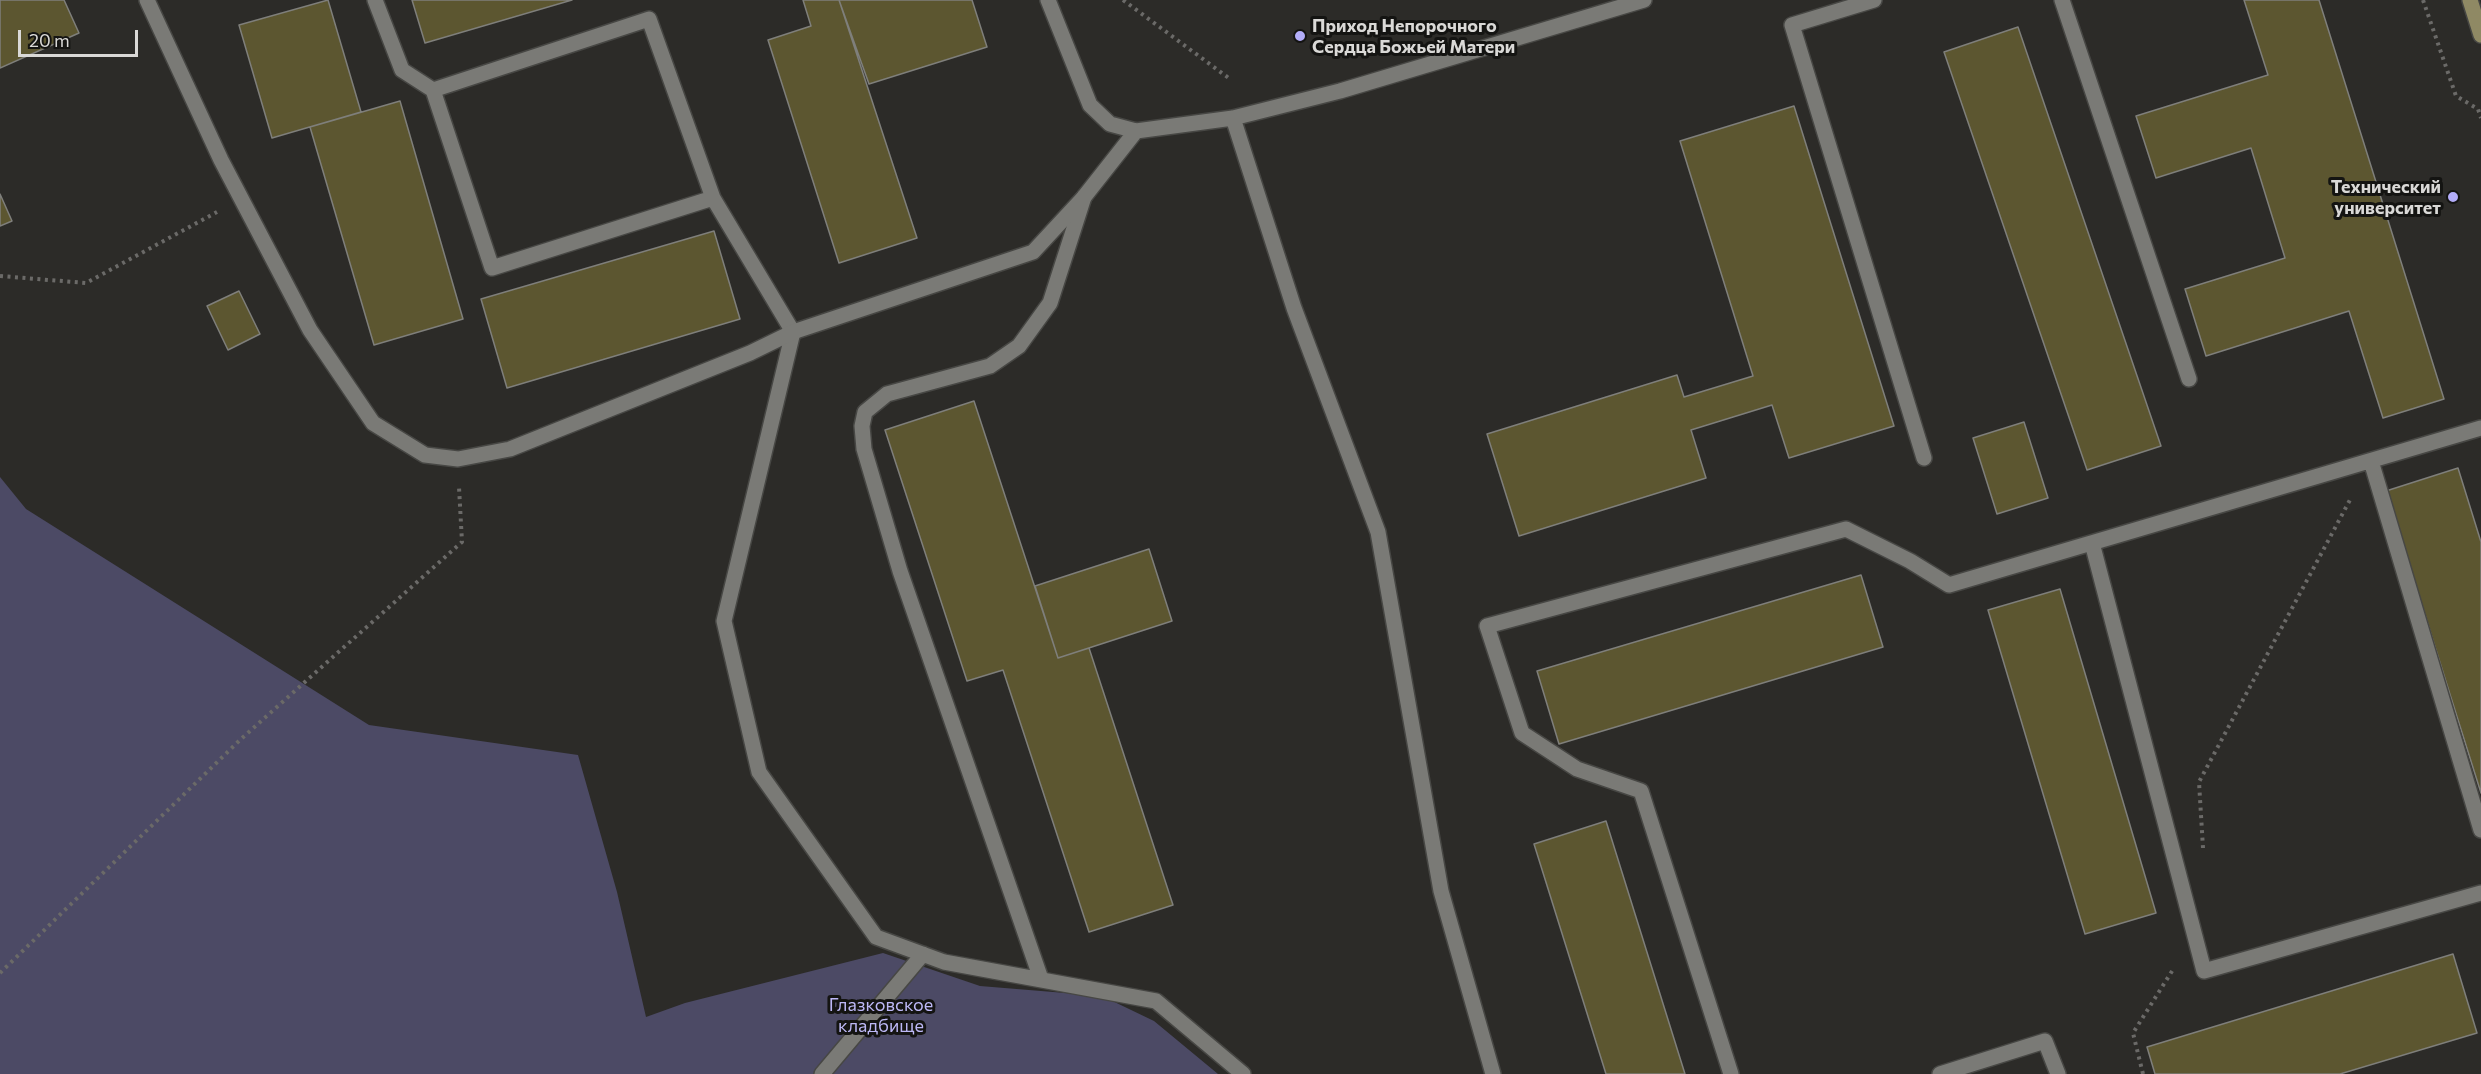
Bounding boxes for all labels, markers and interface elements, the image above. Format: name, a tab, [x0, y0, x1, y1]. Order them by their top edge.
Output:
place label: Приход Непорочного Сердца Божьей Матери	[1312, 15, 1515, 57]
scale bar	[21, 18, 141, 56]
text: 20 m	[29, 29, 70, 51]
marker: Приход Непорочного Сердца Божьей Матери	[1293, 29, 1307, 43]
place label: Технический университет	[2331, 176, 2441, 219]
marker: Технический университет	[2446, 190, 2460, 204]
park label: Глазковское кладбище	[829, 994, 933, 1036]

